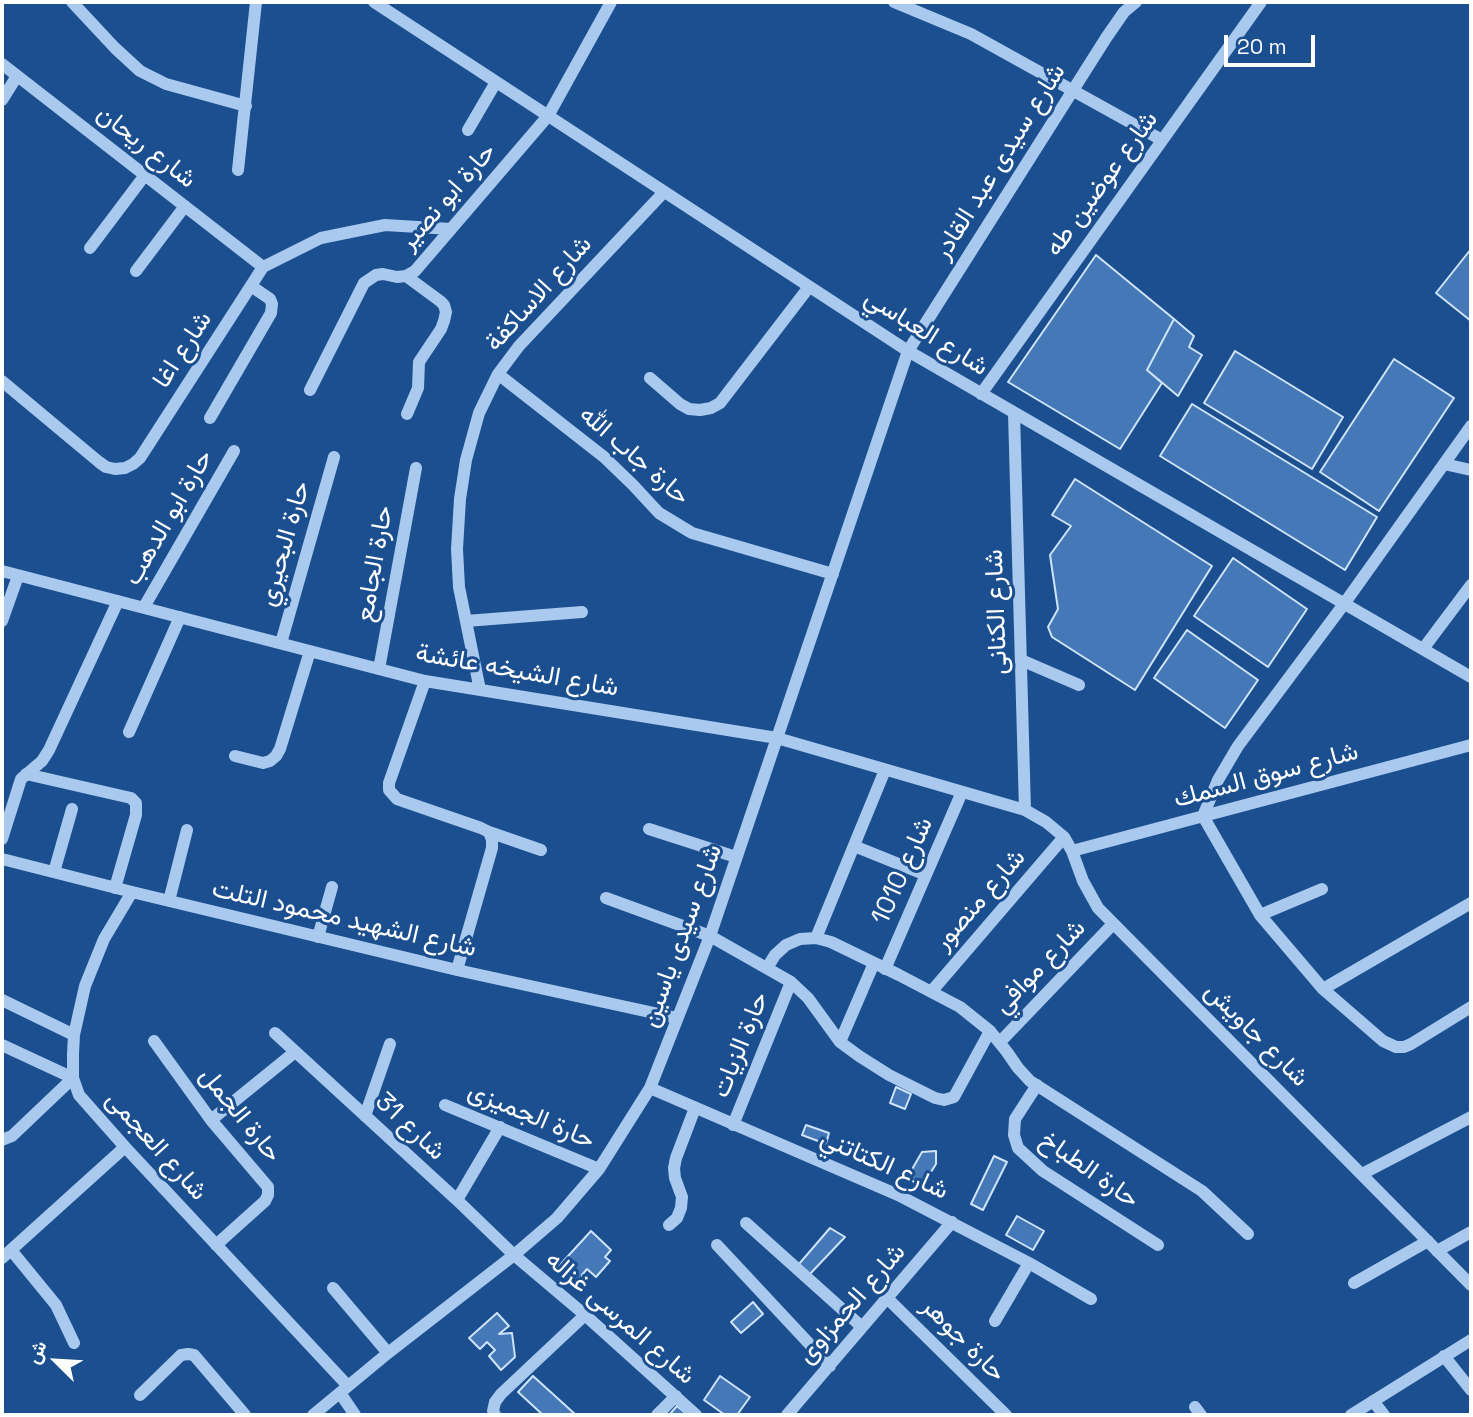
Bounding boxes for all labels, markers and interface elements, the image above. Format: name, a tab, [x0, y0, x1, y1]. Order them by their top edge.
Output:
scale bar	[1228, 21, 1319, 65]
text: 20 m	[1237, 33, 1287, 60]
street label: شارع سيدى عبد القادر	[927, 58, 1073, 266]
street label: شارع ريحان	[90, 98, 202, 196]
street label: شارع عوضين طه	[1039, 105, 1165, 263]
street label: حارة ابو نصير	[393, 137, 503, 257]
street label: شارع الاساكفة	[479, 230, 599, 358]
street label: شارع العباسي	[858, 283, 994, 383]
street label: شارع اغا	[147, 306, 219, 394]
street label: حارة جاب الله	[572, 400, 696, 512]
street label: حارة ابو الدهب	[118, 445, 220, 591]
street label: حارة البحيري	[252, 478, 318, 610]
street label: حارة الجامع	[349, 503, 401, 625]
street label: شارع الكنانى	[979, 549, 1015, 675]
street label: شارع الشيخه عائشة	[413, 638, 621, 704]
street label: شارع سوق السمك	[1170, 736, 1362, 816]
street label: شارع 1010	[866, 813, 940, 929]
street label: شارع سيدى ياسين	[634, 840, 730, 1032]
street label: شارع منصور	[927, 843, 1033, 957]
street label: شارع الشهيد محمود التلت	[209, 873, 479, 965]
street label: شارع موافي	[987, 913, 1093, 1021]
street label: شارع جاويش	[1197, 976, 1315, 1094]
street label: حارة الزيات	[706, 988, 776, 1102]
street label: حارة الجمل	[192, 1061, 288, 1169]
street label: حارة الجميزى	[463, 1075, 599, 1157]
street label: شارع العجمى	[98, 1085, 214, 1207]
street label: شارع 31	[368, 1087, 452, 1167]
street label: شارع الكتاتني	[815, 1123, 953, 1207]
street label: حارة الطباخ	[1033, 1124, 1145, 1216]
street label: شارع الحمزاوى	[791, 1237, 913, 1371]
street label: شارع المرسى غزاله	[539, 1244, 701, 1392]
street label: حارة جوهر	[914, 1291, 1012, 1389]
north arrow	[21, 1326, 91, 1396]
text: ش	[20, 1337, 52, 1368]

